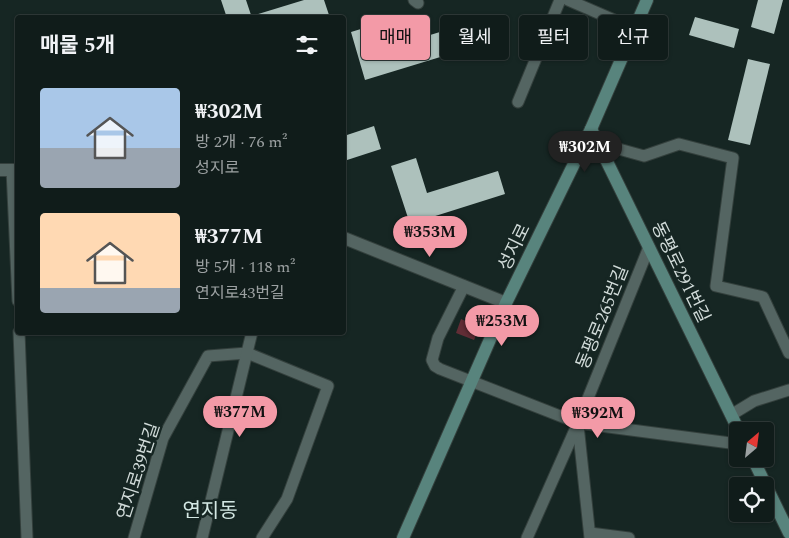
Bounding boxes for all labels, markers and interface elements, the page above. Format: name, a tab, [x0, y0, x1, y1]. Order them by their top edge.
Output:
chip: 매매	[361, 15, 430, 60]
chip: 월세	[440, 15, 509, 60]
chip: 필터	[519, 15, 588, 60]
chip: 신규	[598, 15, 668, 60]
text: 매물 5개	[40, 30, 115, 62]
icon: filters	[293, 31, 321, 59]
text: ₩302M	[195, 96, 263, 128]
icon: home	[80, 108, 140, 168]
text: 방 2개 · 76 m²	[195, 130, 287, 154]
pin: ₩302M	[550, 130, 620, 173]
text: ₩302M	[559, 135, 611, 159]
text: 성지로	[195, 156, 239, 180]
pin: ₩353M	[395, 216, 465, 258]
street label: 동평로291번길	[644, 217, 717, 327]
street label: 성지로	[491, 219, 537, 275]
text: ₩353M	[404, 220, 456, 244]
text: ₩377M	[195, 221, 263, 253]
icon: home	[80, 233, 140, 293]
text: 방 5개 · 118 m²	[195, 255, 295, 279]
street label: 동평로265번길	[569, 261, 636, 373]
text: 연지로43번길	[195, 281, 285, 305]
pin: ₩253M	[467, 304, 537, 347]
text: ₩253M	[476, 309, 528, 333]
pin: ₩377M	[205, 396, 275, 438]
pin: ₩392M	[563, 396, 633, 439]
text: ₩377M	[214, 400, 266, 424]
text: ₩392M	[572, 401, 624, 425]
street label: 연지로39번길	[110, 419, 167, 523]
north arrow	[729, 422, 774, 468]
map controls	[729, 422, 774, 522]
button: locate	[729, 477, 774, 522]
district label: 연지동	[182, 496, 238, 526]

